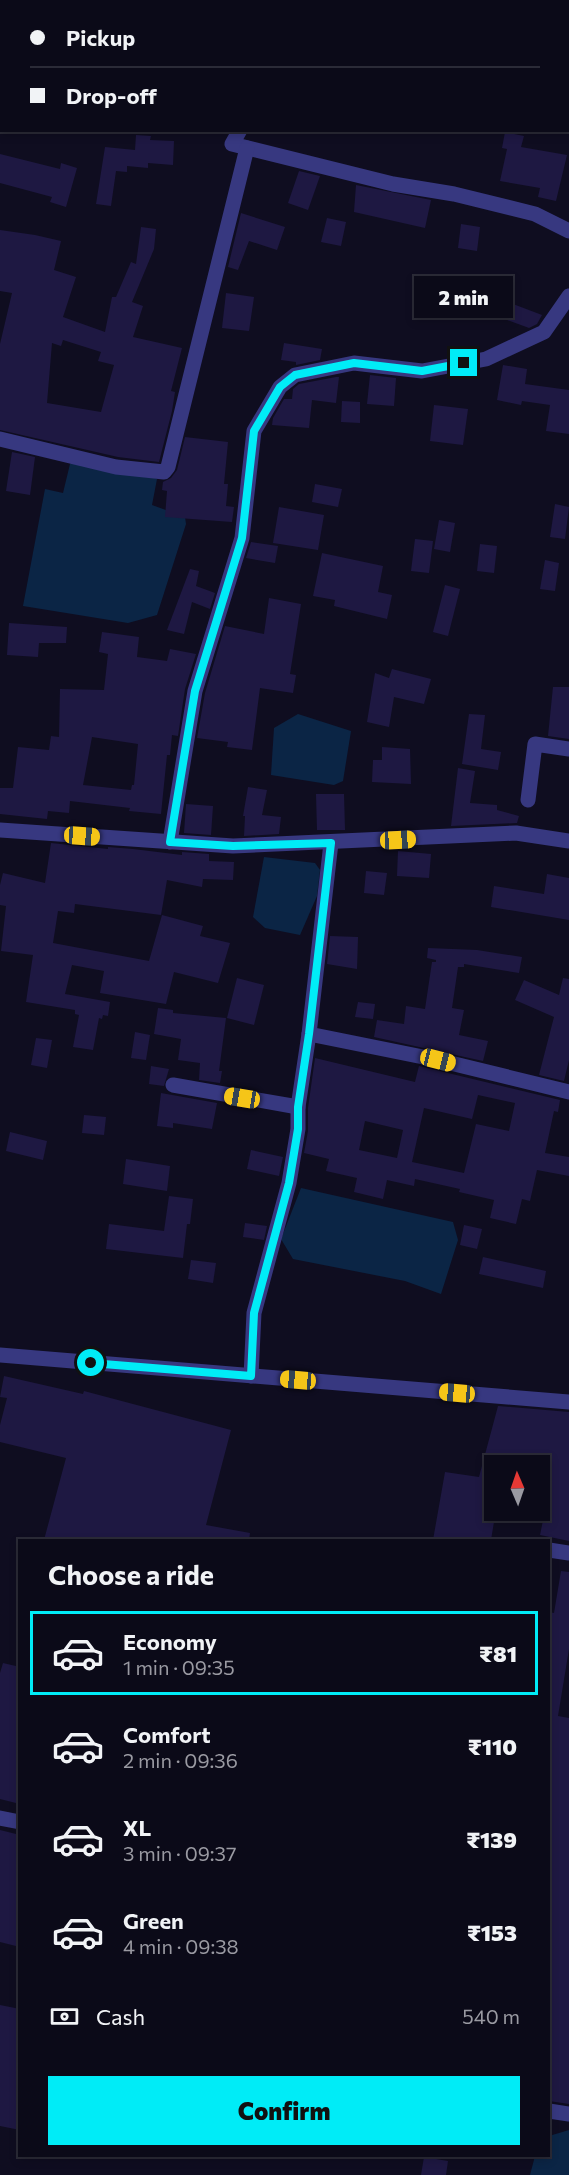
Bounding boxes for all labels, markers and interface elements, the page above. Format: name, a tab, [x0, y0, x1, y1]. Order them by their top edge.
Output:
text: Pickup	[66, 24, 135, 51]
text: Drop-off	[66, 82, 157, 109]
callout: 2 min	[414, 276, 514, 318]
text: 2 min	[438, 285, 489, 309]
route end	[450, 349, 477, 376]
car	[63, 826, 101, 846]
car	[380, 830, 416, 850]
car	[418, 1047, 458, 1073]
car	[223, 1086, 261, 1110]
route start	[77, 1349, 104, 1376]
car	[279, 1369, 317, 1391]
car	[438, 1382, 476, 1404]
north arrow	[484, 1455, 550, 1521]
map controls	[484, 1455, 550, 1521]
text: Choose a ride	[48, 1558, 214, 1591]
icon: car	[51, 1626, 105, 1680]
text: Economy	[123, 1628, 217, 1655]
text: ₹81	[479, 1640, 517, 1667]
text: 1 min · 09:35	[123, 1655, 235, 1679]
icon: car	[51, 1719, 105, 1773]
text: Comfort	[123, 1721, 211, 1748]
text: ₹110	[468, 1733, 517, 1760]
text: 2 min · 09:36	[123, 1748, 238, 1772]
icon: car	[51, 1812, 105, 1866]
text: XL	[123, 1814, 151, 1841]
text: ₹139	[466, 1826, 517, 1853]
text: 3 min · 09:37	[123, 1841, 236, 1865]
icon: car	[51, 1905, 105, 1959]
text: Green	[123, 1907, 184, 1934]
text: ₹153	[467, 1919, 517, 1946]
text: 4 min · 09:38	[123, 1934, 239, 1958]
icon: cash	[48, 2000, 81, 2033]
text: Cash	[96, 2003, 145, 2030]
text: 540 m	[462, 2004, 520, 2028]
button: Confirm	[48, 2076, 520, 2145]

